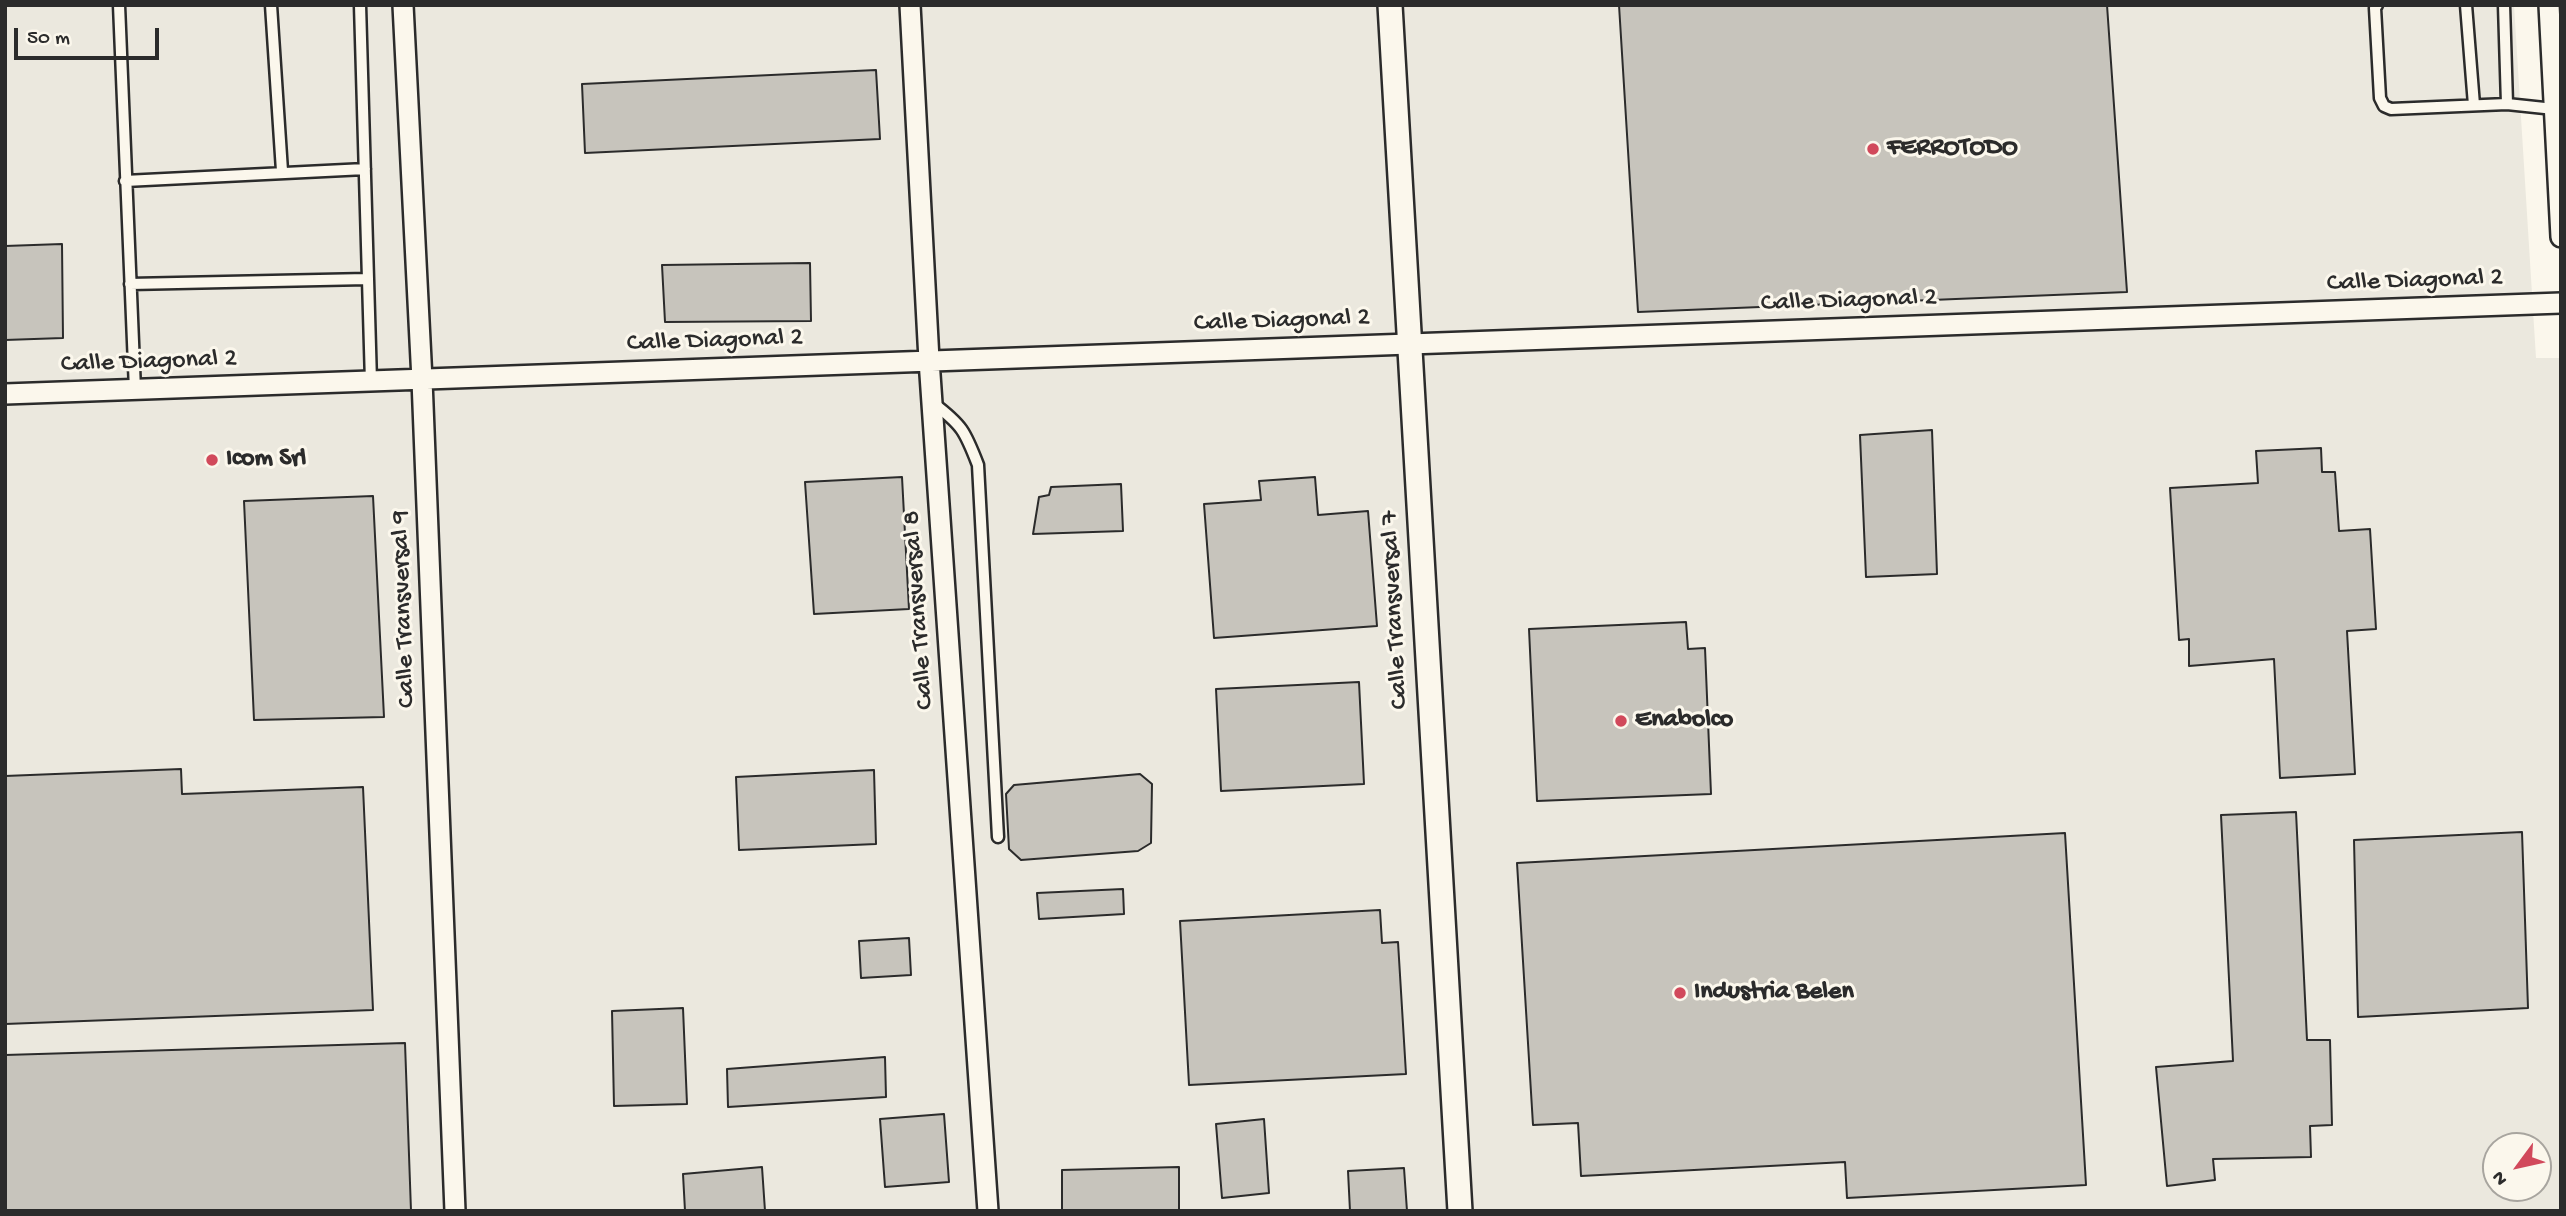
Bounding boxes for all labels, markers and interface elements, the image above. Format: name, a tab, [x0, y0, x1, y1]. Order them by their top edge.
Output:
scale bar	[18, 14, 163, 58]
text: 50 m	[27, 27, 70, 52]
place label: FERROTODO	[1887, 133, 2018, 165]
marker: FERROTODO	[1865, 141, 1881, 157]
street label: Calle Diagonal 2	[2326, 263, 2504, 301]
street label: Calle Diagonal 2	[1760, 283, 1938, 321]
street label: Calle Diagonal 2	[1193, 303, 1371, 341]
street label: Calle Diagonal 2	[626, 323, 804, 361]
street label: Calle Diagonal 2	[60, 344, 238, 382]
place label: Icom Srl	[226, 444, 306, 476]
marker: Icom Srl	[204, 452, 220, 468]
street label: Calle Transversal 9	[386, 509, 424, 709]
street label: Calle Transversal 8	[897, 509, 943, 711]
street label: Calle Transversal 7	[1375, 510, 1417, 710]
place label: Enabolco	[1635, 705, 1733, 737]
marker: Enabolco	[1613, 713, 1629, 729]
place label: Industria Belen	[1694, 977, 1854, 1009]
marker: Industria Belen	[1672, 985, 1688, 1001]
north arrow	[2482, 1132, 2552, 1202]
text: N	[2488, 1166, 2514, 1189]

